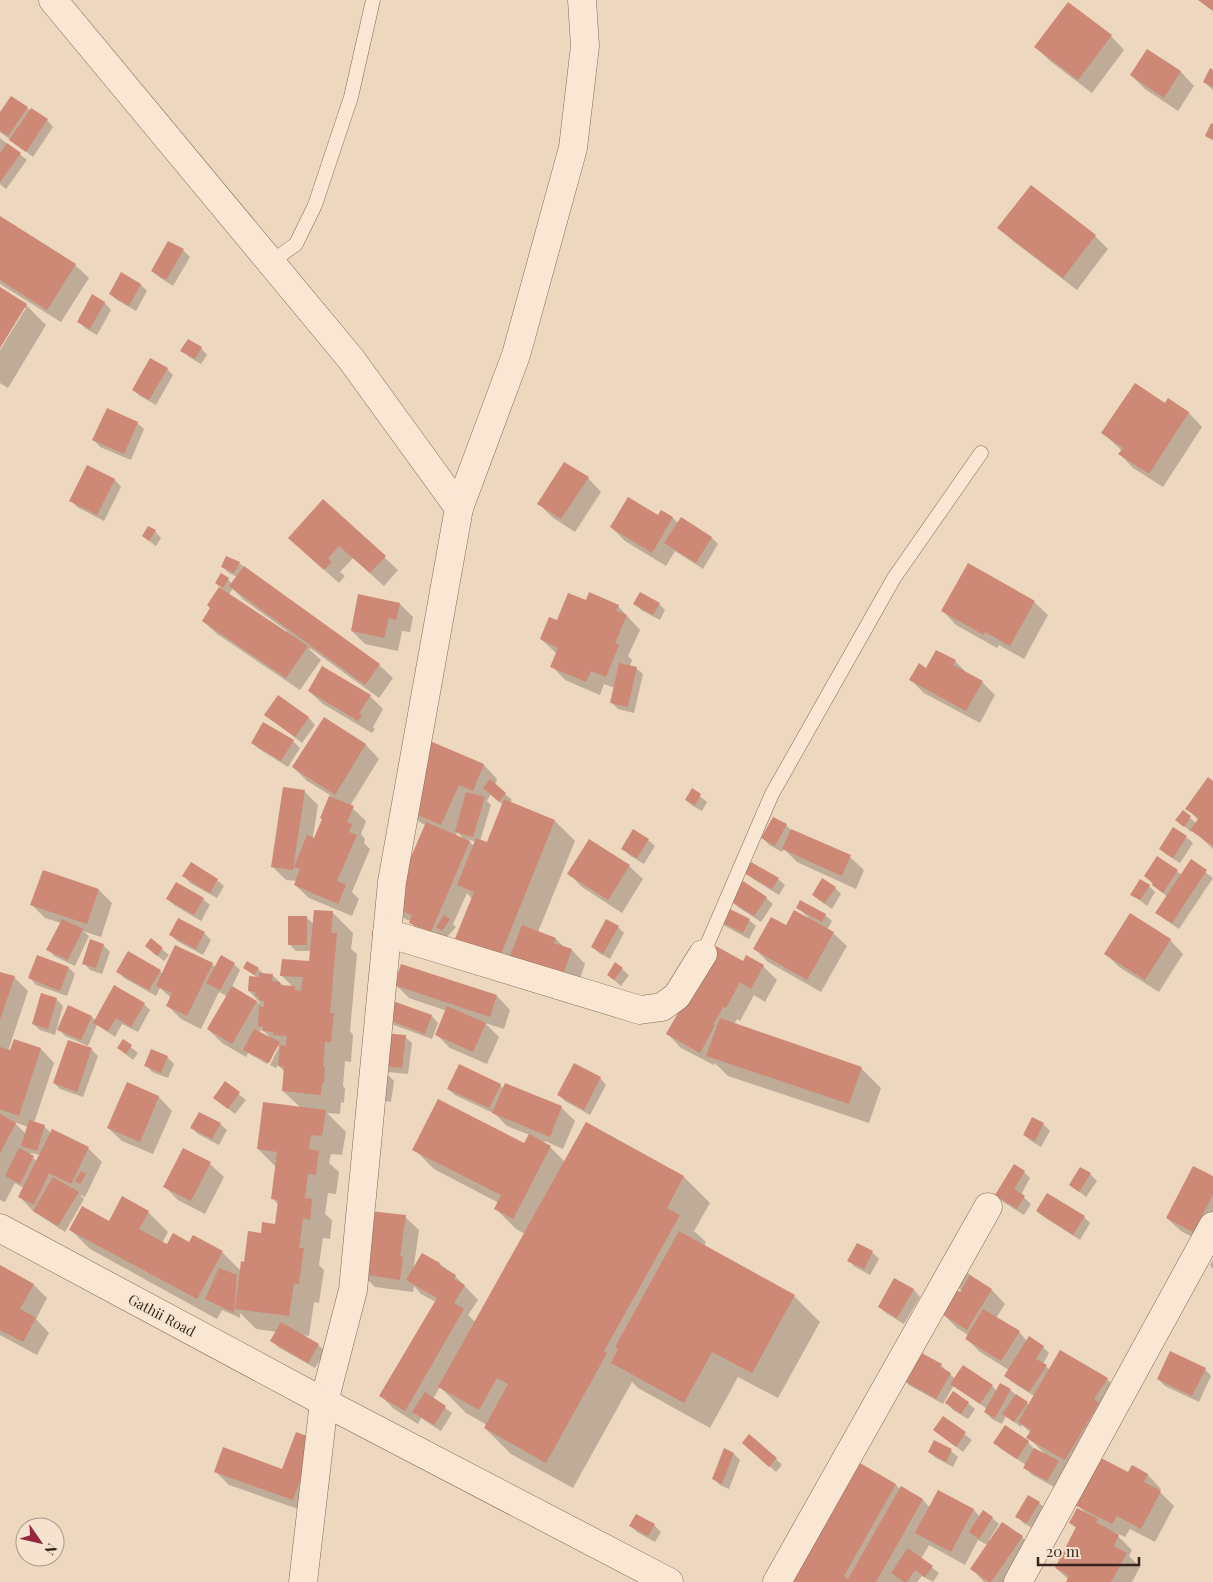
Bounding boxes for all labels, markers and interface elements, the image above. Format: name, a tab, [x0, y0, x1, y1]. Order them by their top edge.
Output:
street label: Gathii Road	[125, 1289, 199, 1341]
north arrow	[15, 1517, 65, 1567]
scale bar	[1038, 1534, 1139, 1566]
text: N	[40, 1540, 62, 1559]
text: 20 m	[1046, 1541, 1080, 1561]

